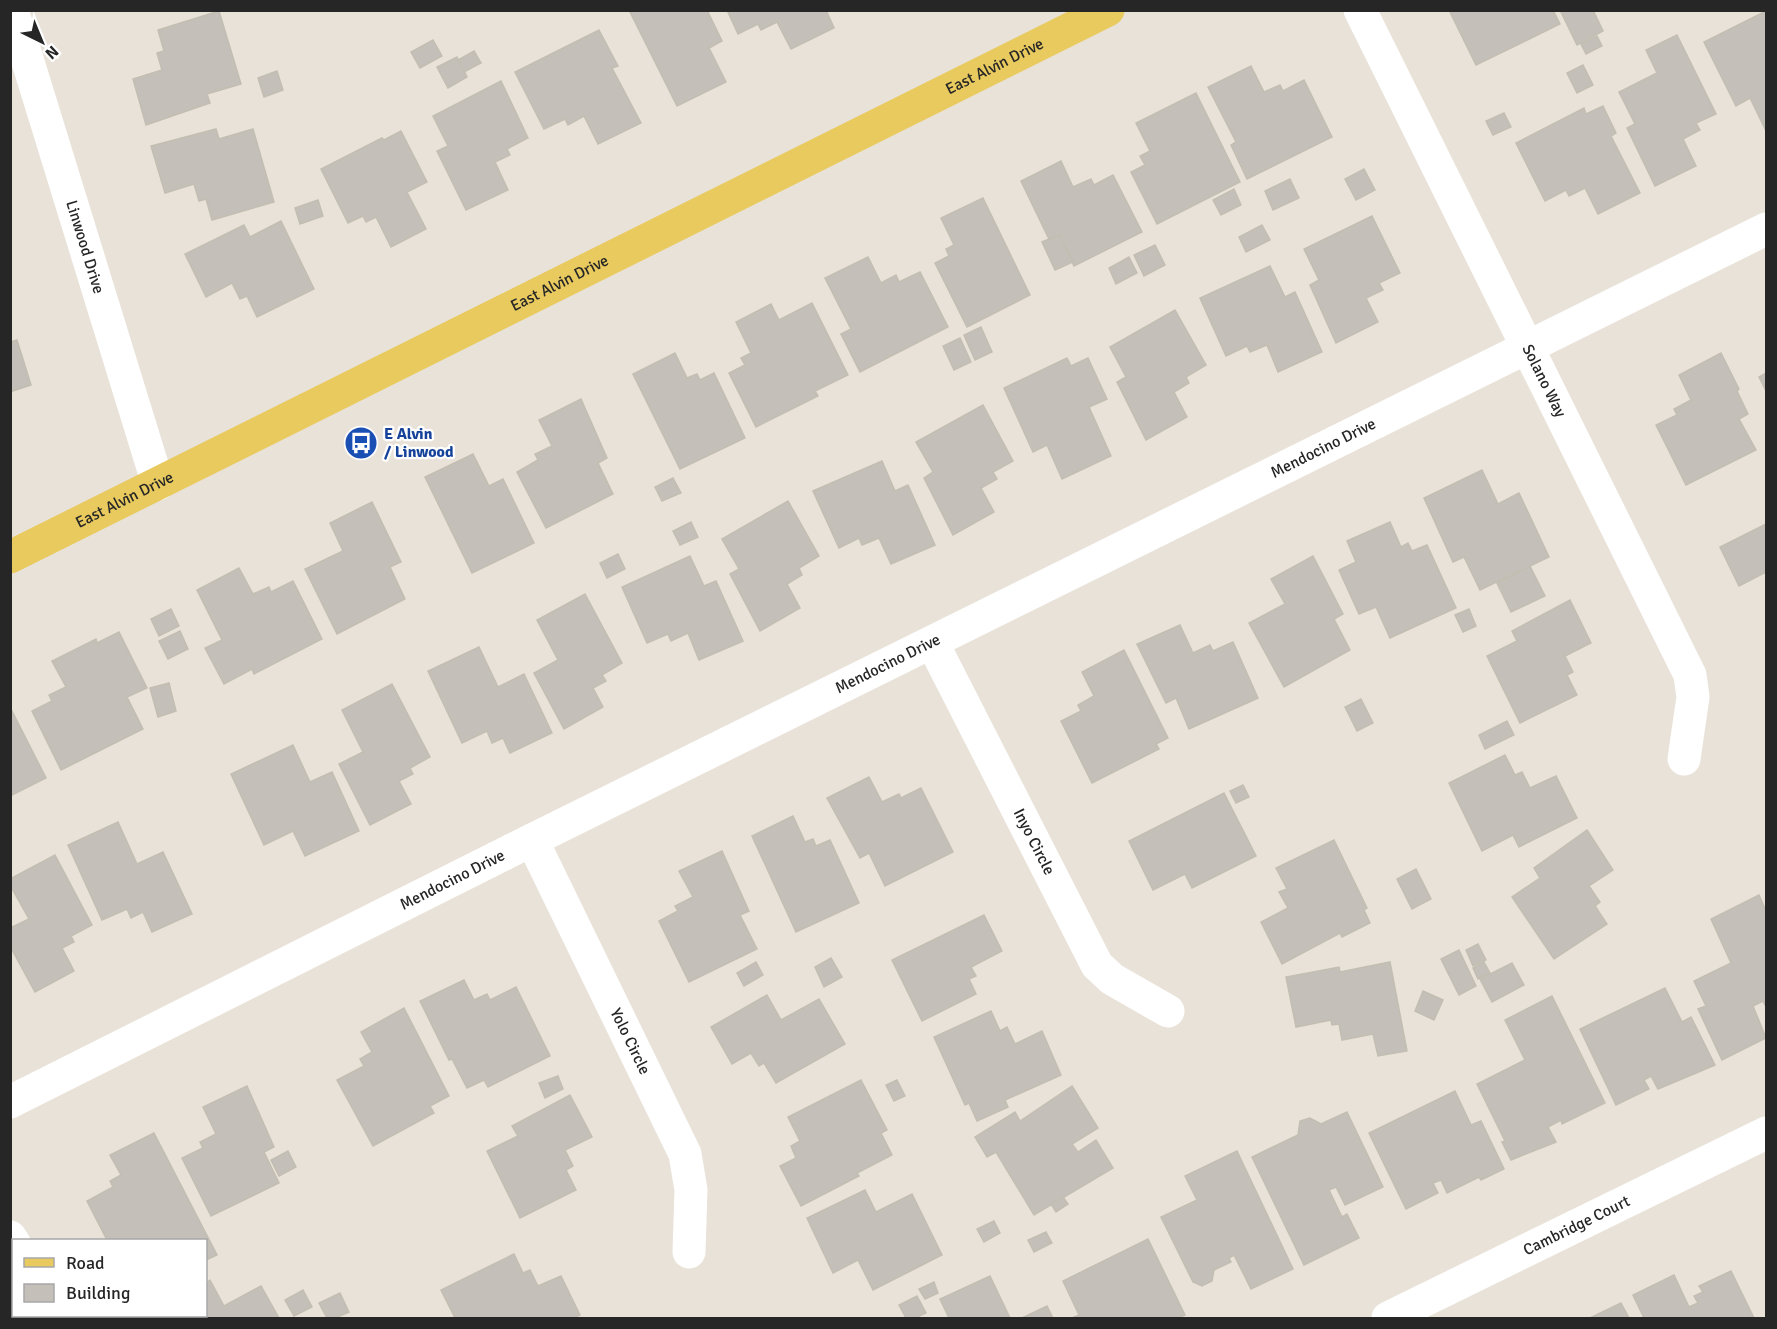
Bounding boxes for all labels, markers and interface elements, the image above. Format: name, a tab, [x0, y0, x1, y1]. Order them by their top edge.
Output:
north arrow	[12, 12, 72, 72]
street label: East Alvin Drive	[942, 34, 1047, 99]
text: N	[41, 41, 62, 63]
street label: Linwood Drive	[61, 198, 109, 296]
street label: East Alvin Drive	[507, 250, 612, 316]
street label: Solano Way	[1517, 341, 1571, 421]
street label: Mendocino Drive	[1267, 414, 1379, 483]
place label: E Alvin / Linwood	[384, 424, 454, 462]
bus stop icon: E Alvin / Linwood	[343, 425, 379, 461]
street label: East Alvin Drive	[72, 467, 177, 533]
street label: Mendocino Drive	[832, 629, 944, 698]
street label: Inyo Circle	[1009, 805, 1059, 878]
street label: Mendocino Drive	[397, 845, 508, 915]
street label: Yolo Circle	[605, 1005, 655, 1078]
street label: Cambridge Court	[1520, 1191, 1634, 1260]
legend	[12, 1239, 207, 1317]
text: Road	[66, 1252, 105, 1274]
text: Building	[66, 1282, 130, 1304]

